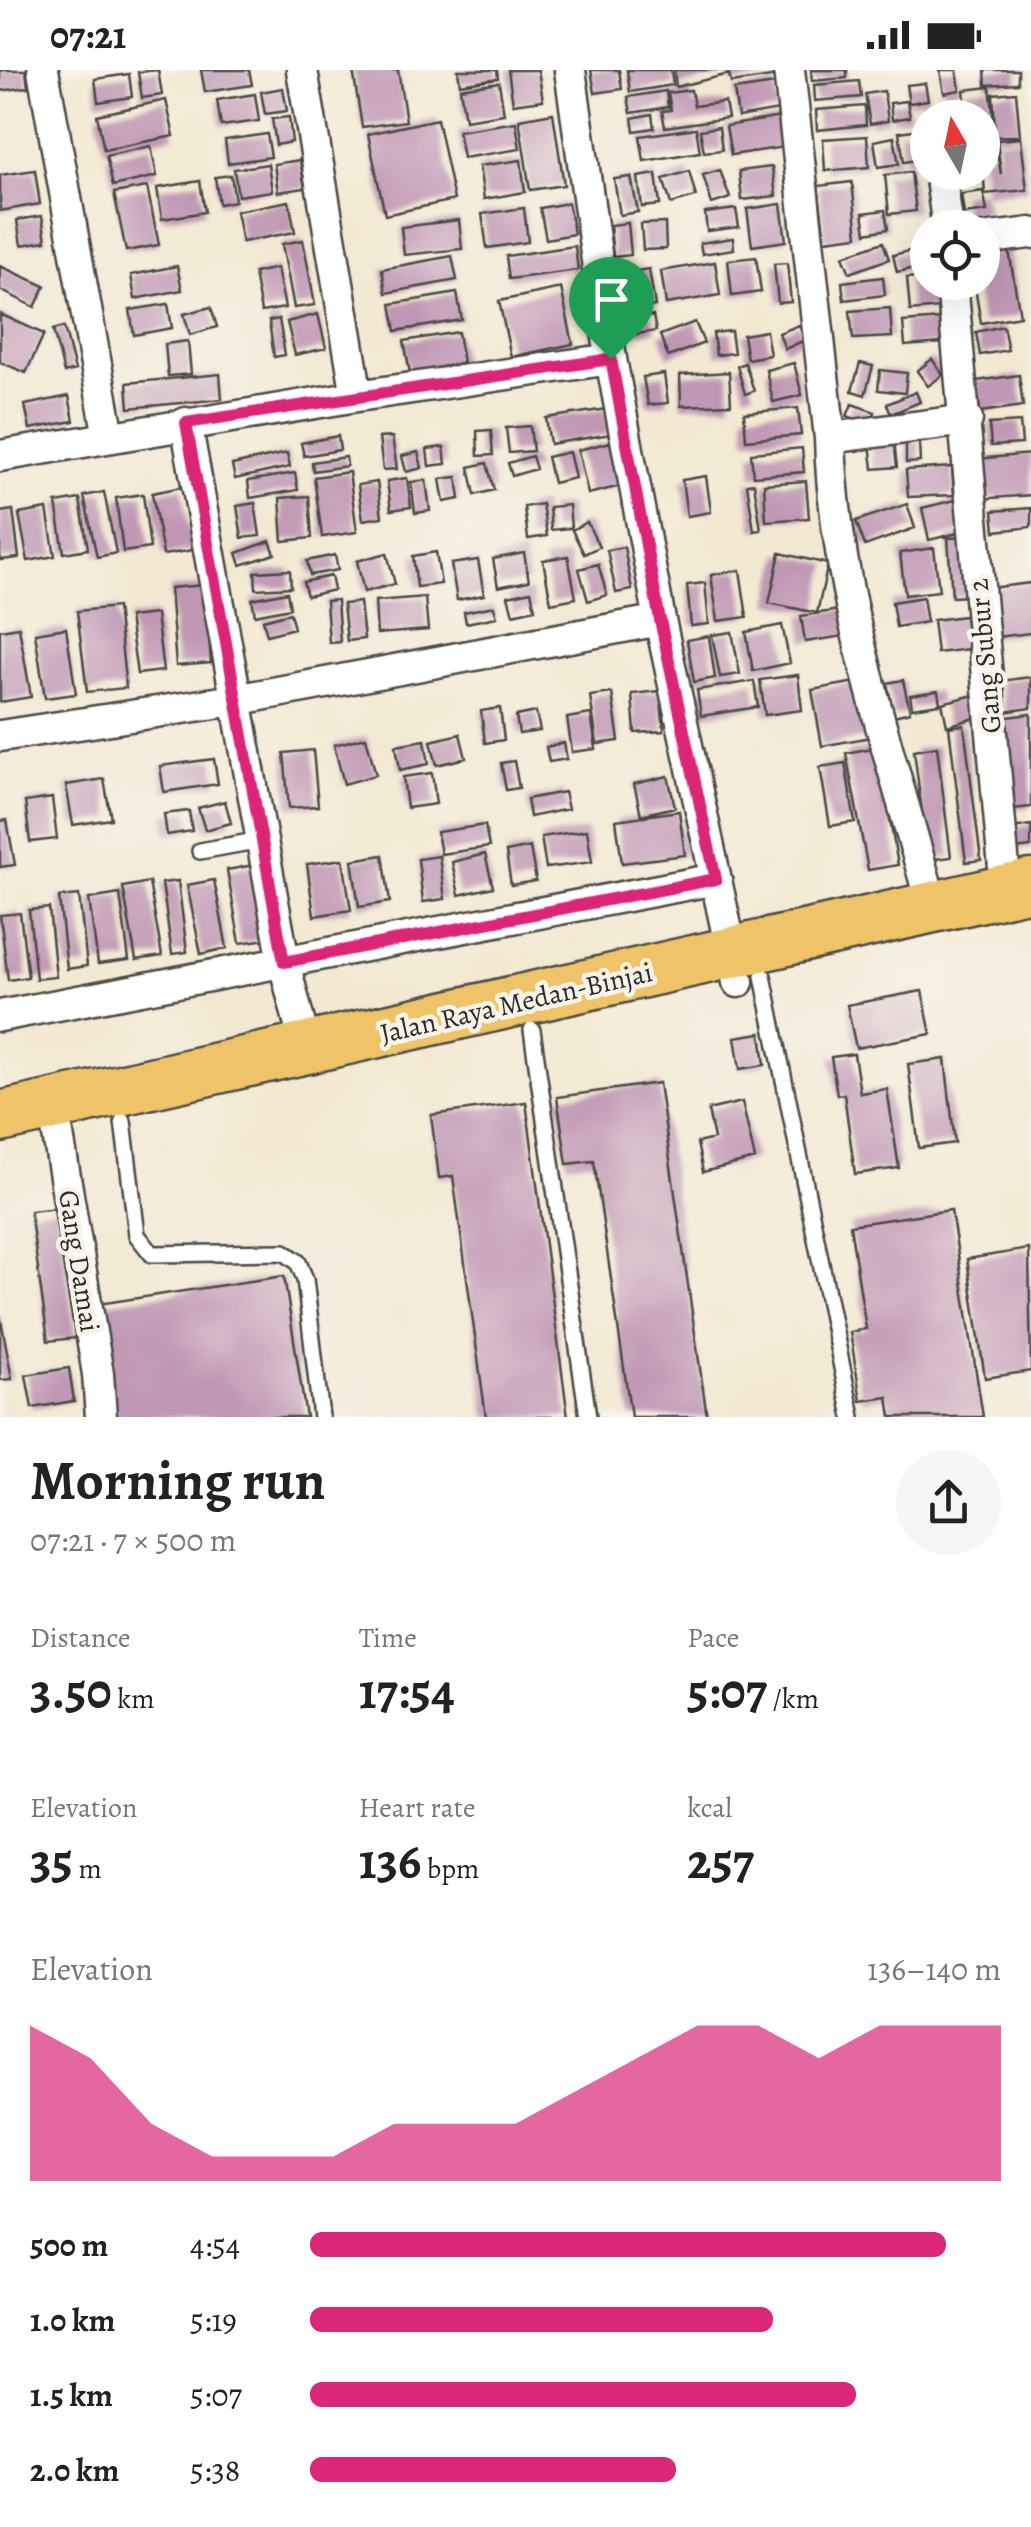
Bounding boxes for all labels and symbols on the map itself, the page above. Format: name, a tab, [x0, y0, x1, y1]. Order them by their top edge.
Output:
north arrow	[910, 100, 1000, 190]
pin	[569, 257, 654, 360]
street label: Gang Subur 2	[959, 577, 1011, 735]
street label: Jalan Raya Medan-Binjai	[376, 953, 656, 1053]
street label: Gang Damai	[49, 1187, 109, 1335]

